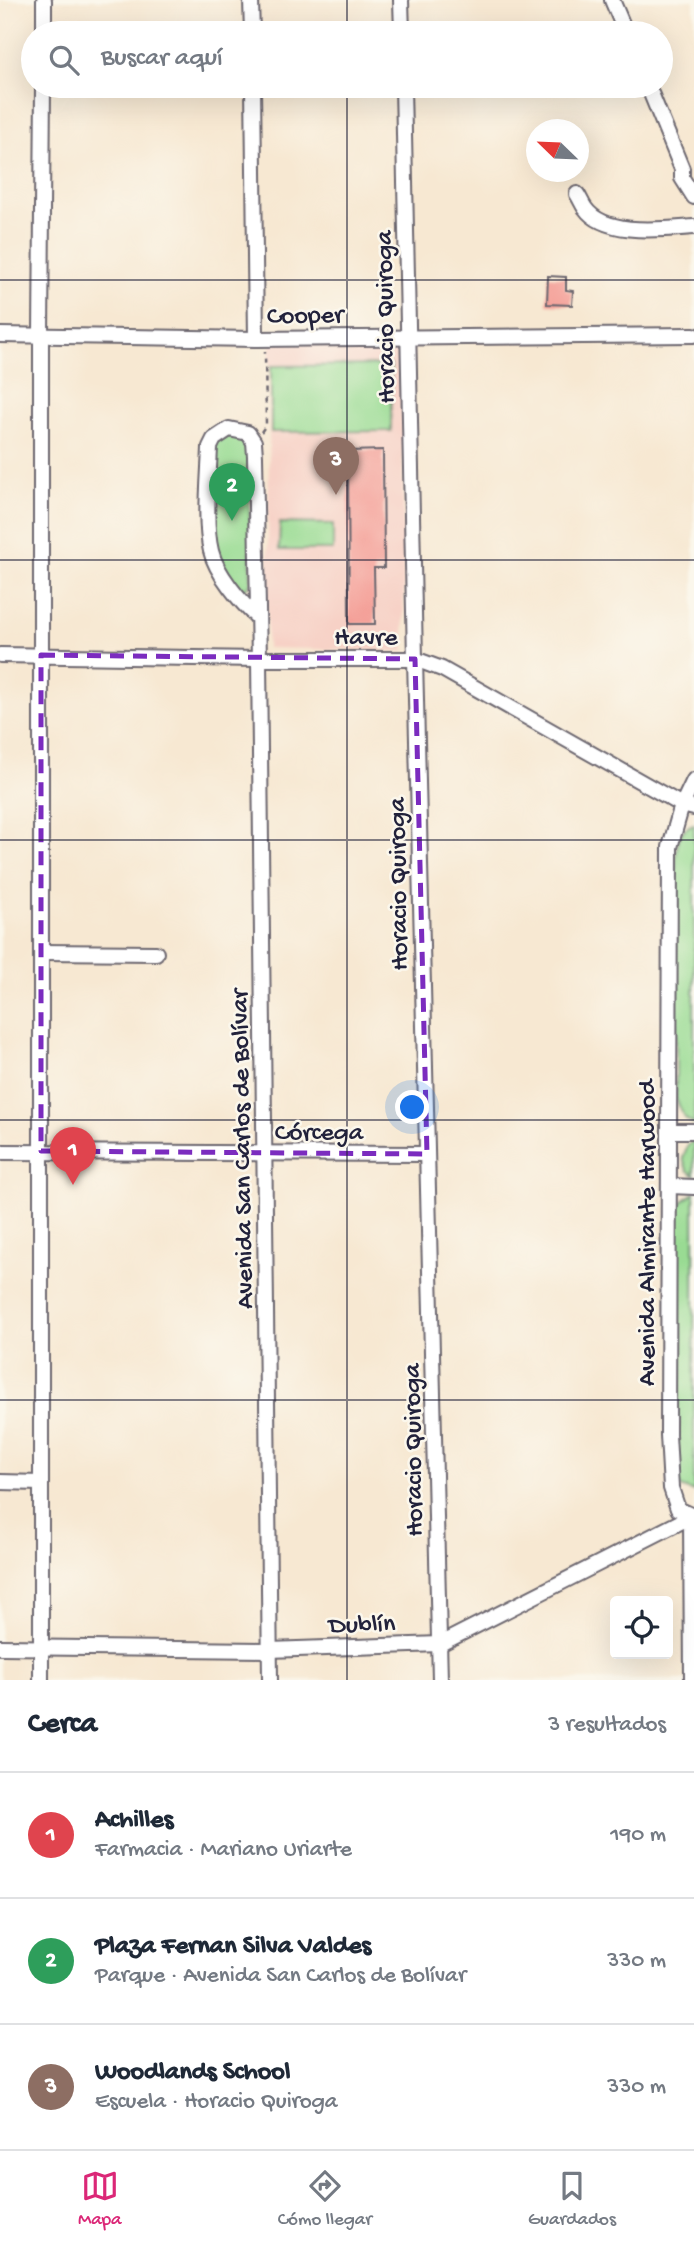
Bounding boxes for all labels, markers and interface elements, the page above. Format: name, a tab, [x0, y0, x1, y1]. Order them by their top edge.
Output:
search box	[21, 21, 673, 98]
icon: search	[45, 41, 83, 79]
text: Buscar aquí	[101, 44, 223, 75]
north arrow	[526, 119, 589, 182]
street label: Horacio Quiroga	[370, 228, 405, 404]
street label: Cooper	[267, 301, 346, 334]
pin: 3	[313, 437, 359, 495]
pin: 2	[209, 463, 255, 521]
street label: Havre	[334, 624, 398, 655]
street label: Horacio Quiroga	[383, 795, 418, 971]
street label: Avenida San Carlos de Bolívar	[226, 986, 263, 1309]
street label: Avenida Almirante Harwood	[634, 1078, 665, 1386]
your location	[395, 1090, 429, 1124]
street label: Córcega	[275, 1119, 365, 1150]
pin: 1	[50, 1127, 96, 1185]
street label: Horacio Quiroga	[398, 1361, 433, 1537]
map controls	[610, 1596, 673, 1659]
button: locate	[610, 1596, 673, 1659]
street label: Dublín	[326, 1610, 397, 1643]
text: Cerca	[28, 1708, 97, 1743]
text: 3 resultados	[548, 1712, 666, 1739]
text: Achilles	[95, 1806, 173, 1837]
text: 1	[46, 1822, 56, 1849]
text: 190 m	[610, 1822, 666, 1849]
text: Farmacia · Mariano Uriarte	[95, 1837, 352, 1864]
text: Plaza Fernan Silva Valdes	[95, 1932, 371, 1963]
text: 2	[45, 1948, 57, 1975]
text: 330 m	[607, 1948, 666, 1975]
text: Parque · Avenida San Carlos de Bolívar	[95, 1963, 466, 1990]
text: Woodlands School	[95, 2058, 290, 2089]
text: 3	[45, 2074, 57, 2101]
text: 330 m	[607, 2074, 666, 2101]
text: Escuela · Horacio Quiroga	[95, 2089, 338, 2116]
tab: Mapa	[78, 2167, 122, 2232]
tab: Cómo llegar	[278, 2167, 372, 2232]
tab: Guardados	[528, 2167, 616, 2232]

